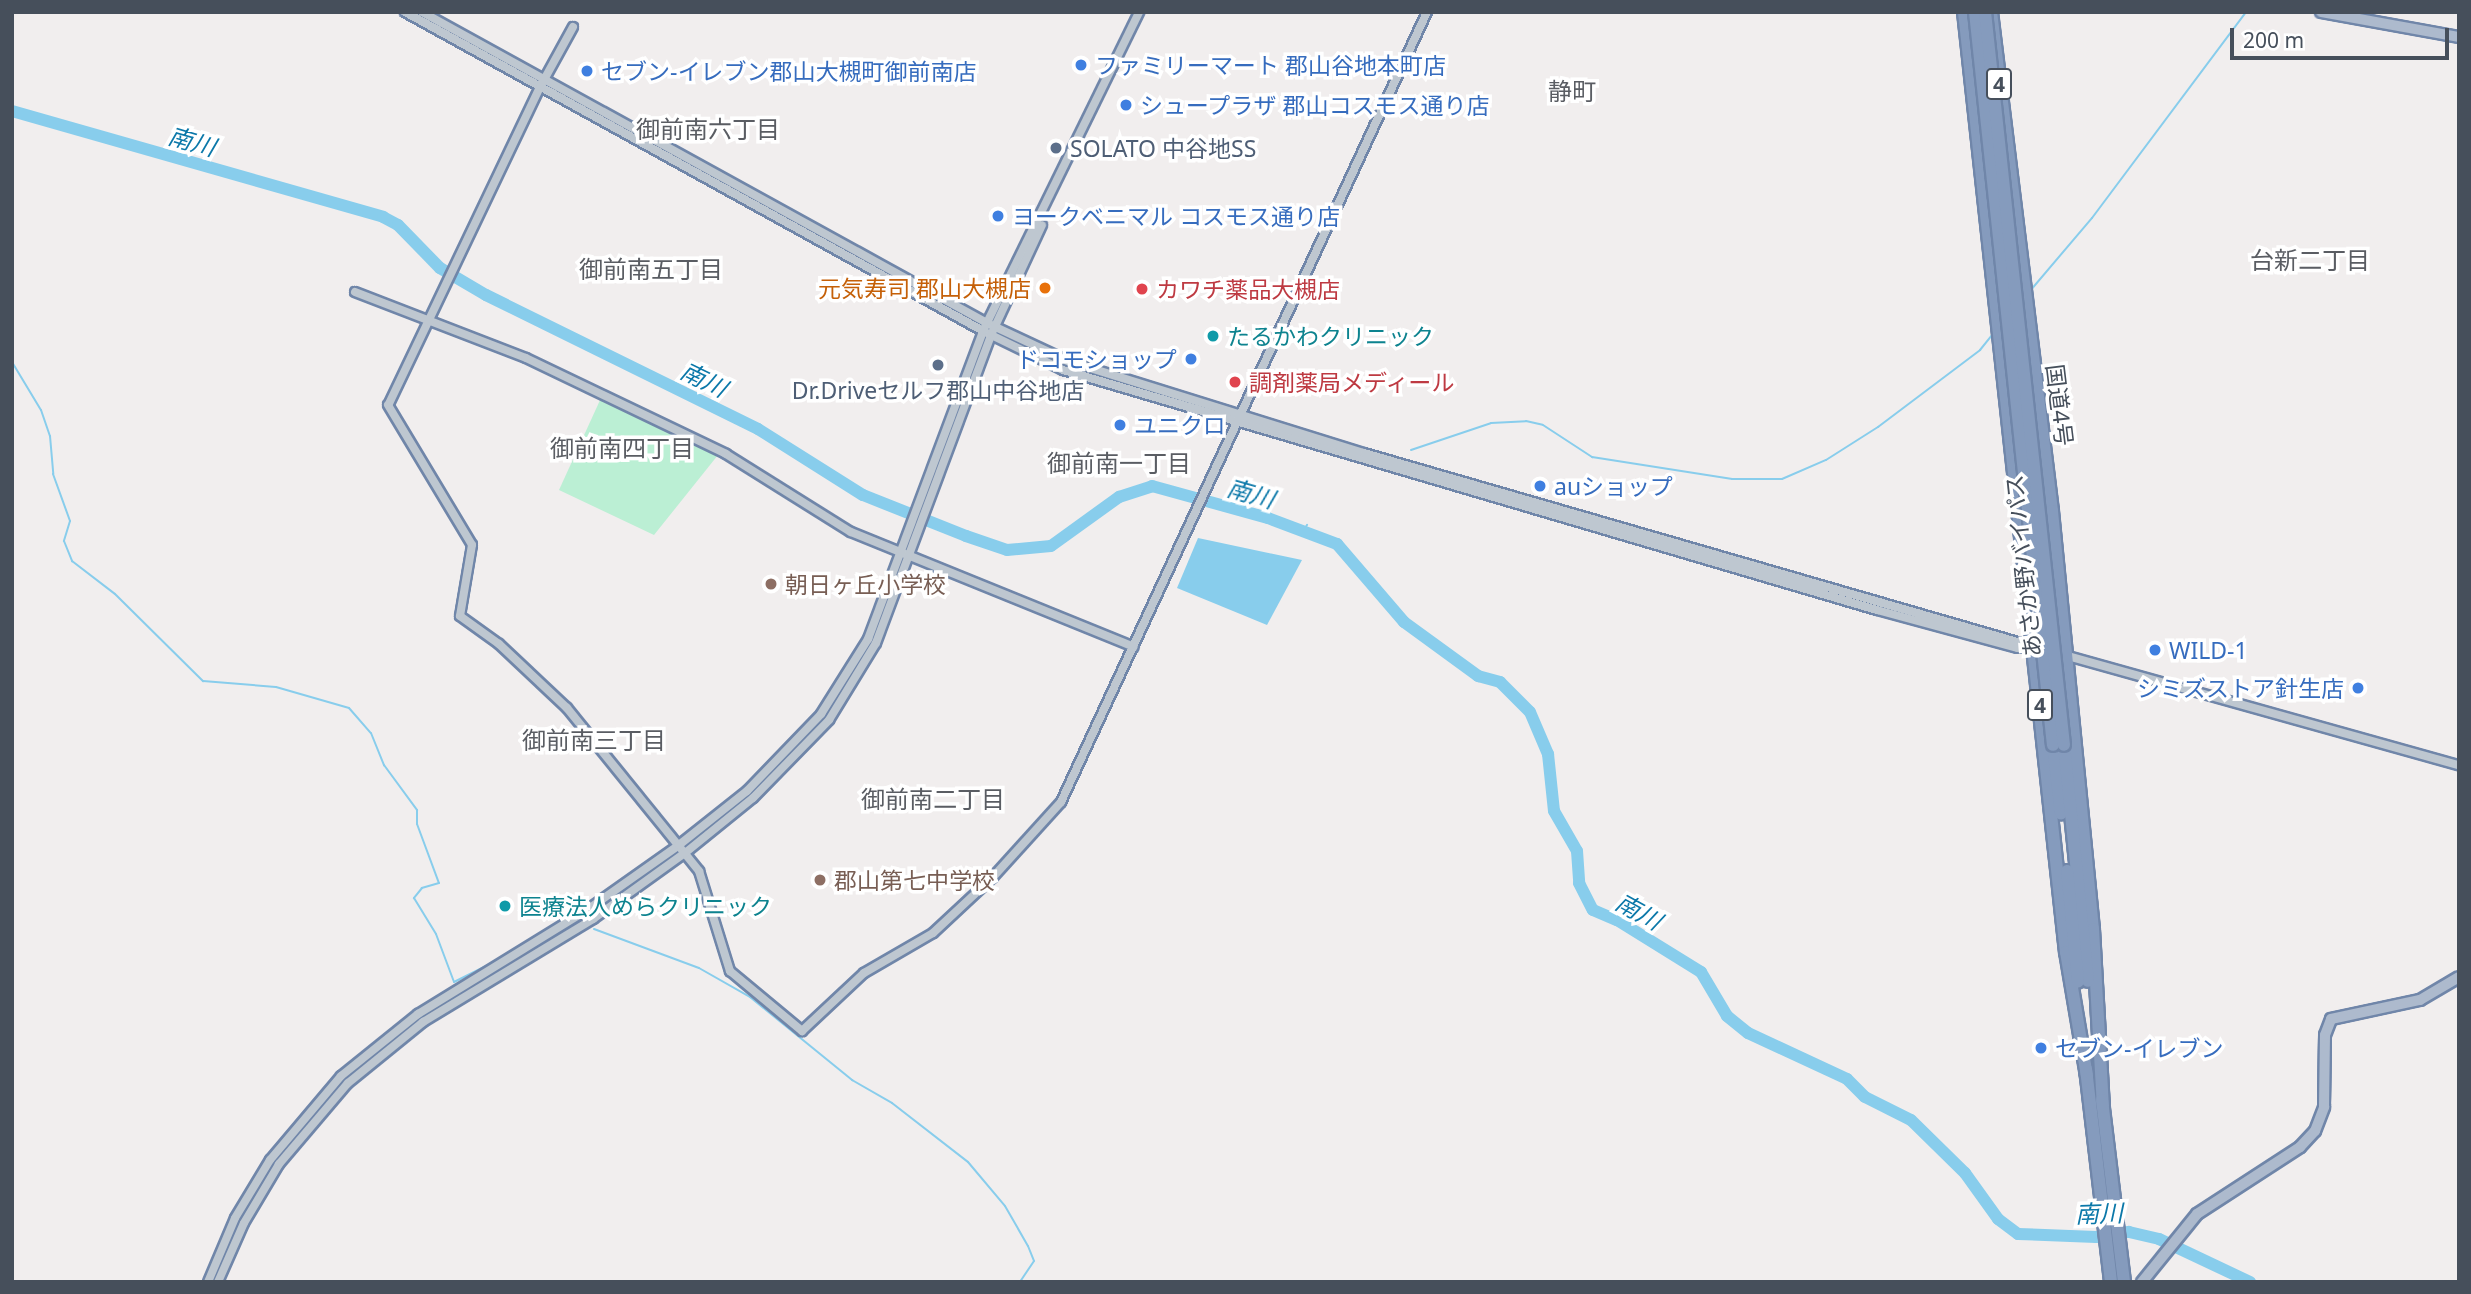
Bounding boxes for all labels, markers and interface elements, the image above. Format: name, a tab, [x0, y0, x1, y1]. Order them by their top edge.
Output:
scale bar	[2233, 14, 2452, 58]
text: 200 m	[2243, 26, 2304, 54]
place label: ファミリーマート 郡山谷地本町店	[1095, 51, 1446, 79]
place label: セブン-イレブン郡山大槻町御前南店	[601, 57, 976, 85]
marker: ファミリーマート 郡山谷地本町店	[1073, 57, 1089, 73]
marker: セブン-イレブン郡山大槻町御前南店	[579, 63, 595, 79]
road number: 4	[1985, 66, 2013, 102]
district label: 静町	[1548, 77, 1596, 105]
place label: シュープラザ 郡山コスモス通り店	[1140, 91, 1491, 119]
marker: シュープラザ 郡山コスモス通り店	[1118, 97, 1134, 113]
district label: 御前南六丁目	[636, 115, 780, 143]
water label: 南川	[165, 121, 219, 161]
place label: SOLATO 中谷地SS	[1070, 134, 1256, 162]
marker: SOLATO 中谷地SS	[1048, 140, 1064, 156]
place label: ヨークベニマル コスモス通り店	[1012, 202, 1340, 230]
marker: ヨークベニマル コスモス通り店	[990, 208, 1006, 224]
district label: 台新二丁目	[2250, 246, 2370, 274]
district label: 御前南五丁目	[579, 255, 723, 283]
place label: 元気寿司 郡山大槻店	[818, 274, 1031, 302]
place label: カワチ薬品大槻店	[1156, 275, 1340, 303]
marker: 元気寿司 郡山大槻店	[1037, 280, 1053, 296]
marker: カワチ薬品大槻店	[1134, 281, 1150, 297]
place label: たるかわクリニック	[1227, 322, 1434, 350]
marker: たるかわクリニック	[1205, 328, 1221, 344]
place label: ドコモショップ	[1016, 345, 1177, 373]
marker: ドコモショップ	[1183, 351, 1199, 367]
water label: 南川	[676, 356, 732, 402]
marker: Dr.Driveセルフ郡山中谷地店	[930, 357, 946, 373]
street label: 国道4号	[2041, 363, 2079, 447]
place label: 調剤薬局メディール	[1249, 368, 1456, 396]
marker: 調剤薬局メディール	[1227, 374, 1243, 390]
place label: Dr.Driveセルフ郡山中谷地店	[792, 376, 1084, 404]
place label: ユニクロ	[1134, 411, 1226, 439]
marker: ユニクロ	[1112, 417, 1128, 433]
district label: 御前南四丁目	[550, 434, 694, 462]
district label: 御前南一丁目	[1047, 449, 1191, 477]
place label: auショップ	[1554, 472, 1673, 500]
water label: 南川	[1224, 473, 1278, 513]
street label: あさか野バイパス	[2000, 473, 2046, 659]
marker: auショップ	[1532, 478, 1548, 494]
place label: 朝日ヶ丘小学校	[785, 570, 946, 598]
marker: 朝日ヶ丘小学校	[763, 576, 779, 592]
place label: WILD-1	[2169, 636, 2248, 664]
marker: WILD-1	[2147, 642, 2163, 658]
place label: シミズストア針生店	[2137, 674, 2344, 702]
marker: シミズストア針生店	[2350, 680, 2366, 696]
road number: 4	[2026, 688, 2054, 722]
district label: 御前南三丁目	[522, 726, 666, 754]
district label: 御前南二丁目	[861, 785, 1005, 813]
place label: 郡山第七中学校	[834, 866, 995, 894]
marker: 郡山第七中学校	[812, 872, 828, 888]
water label: 南川	[1611, 887, 1667, 935]
place label: 医療法人めらクリニック	[519, 892, 772, 920]
marker: 医療法人めらクリニック	[497, 898, 513, 914]
place label: セブン-イレブン	[2055, 1034, 2223, 1062]
marker: セブン-イレブン	[2033, 1040, 2049, 1056]
water label: 南川	[2075, 1198, 2123, 1228]

